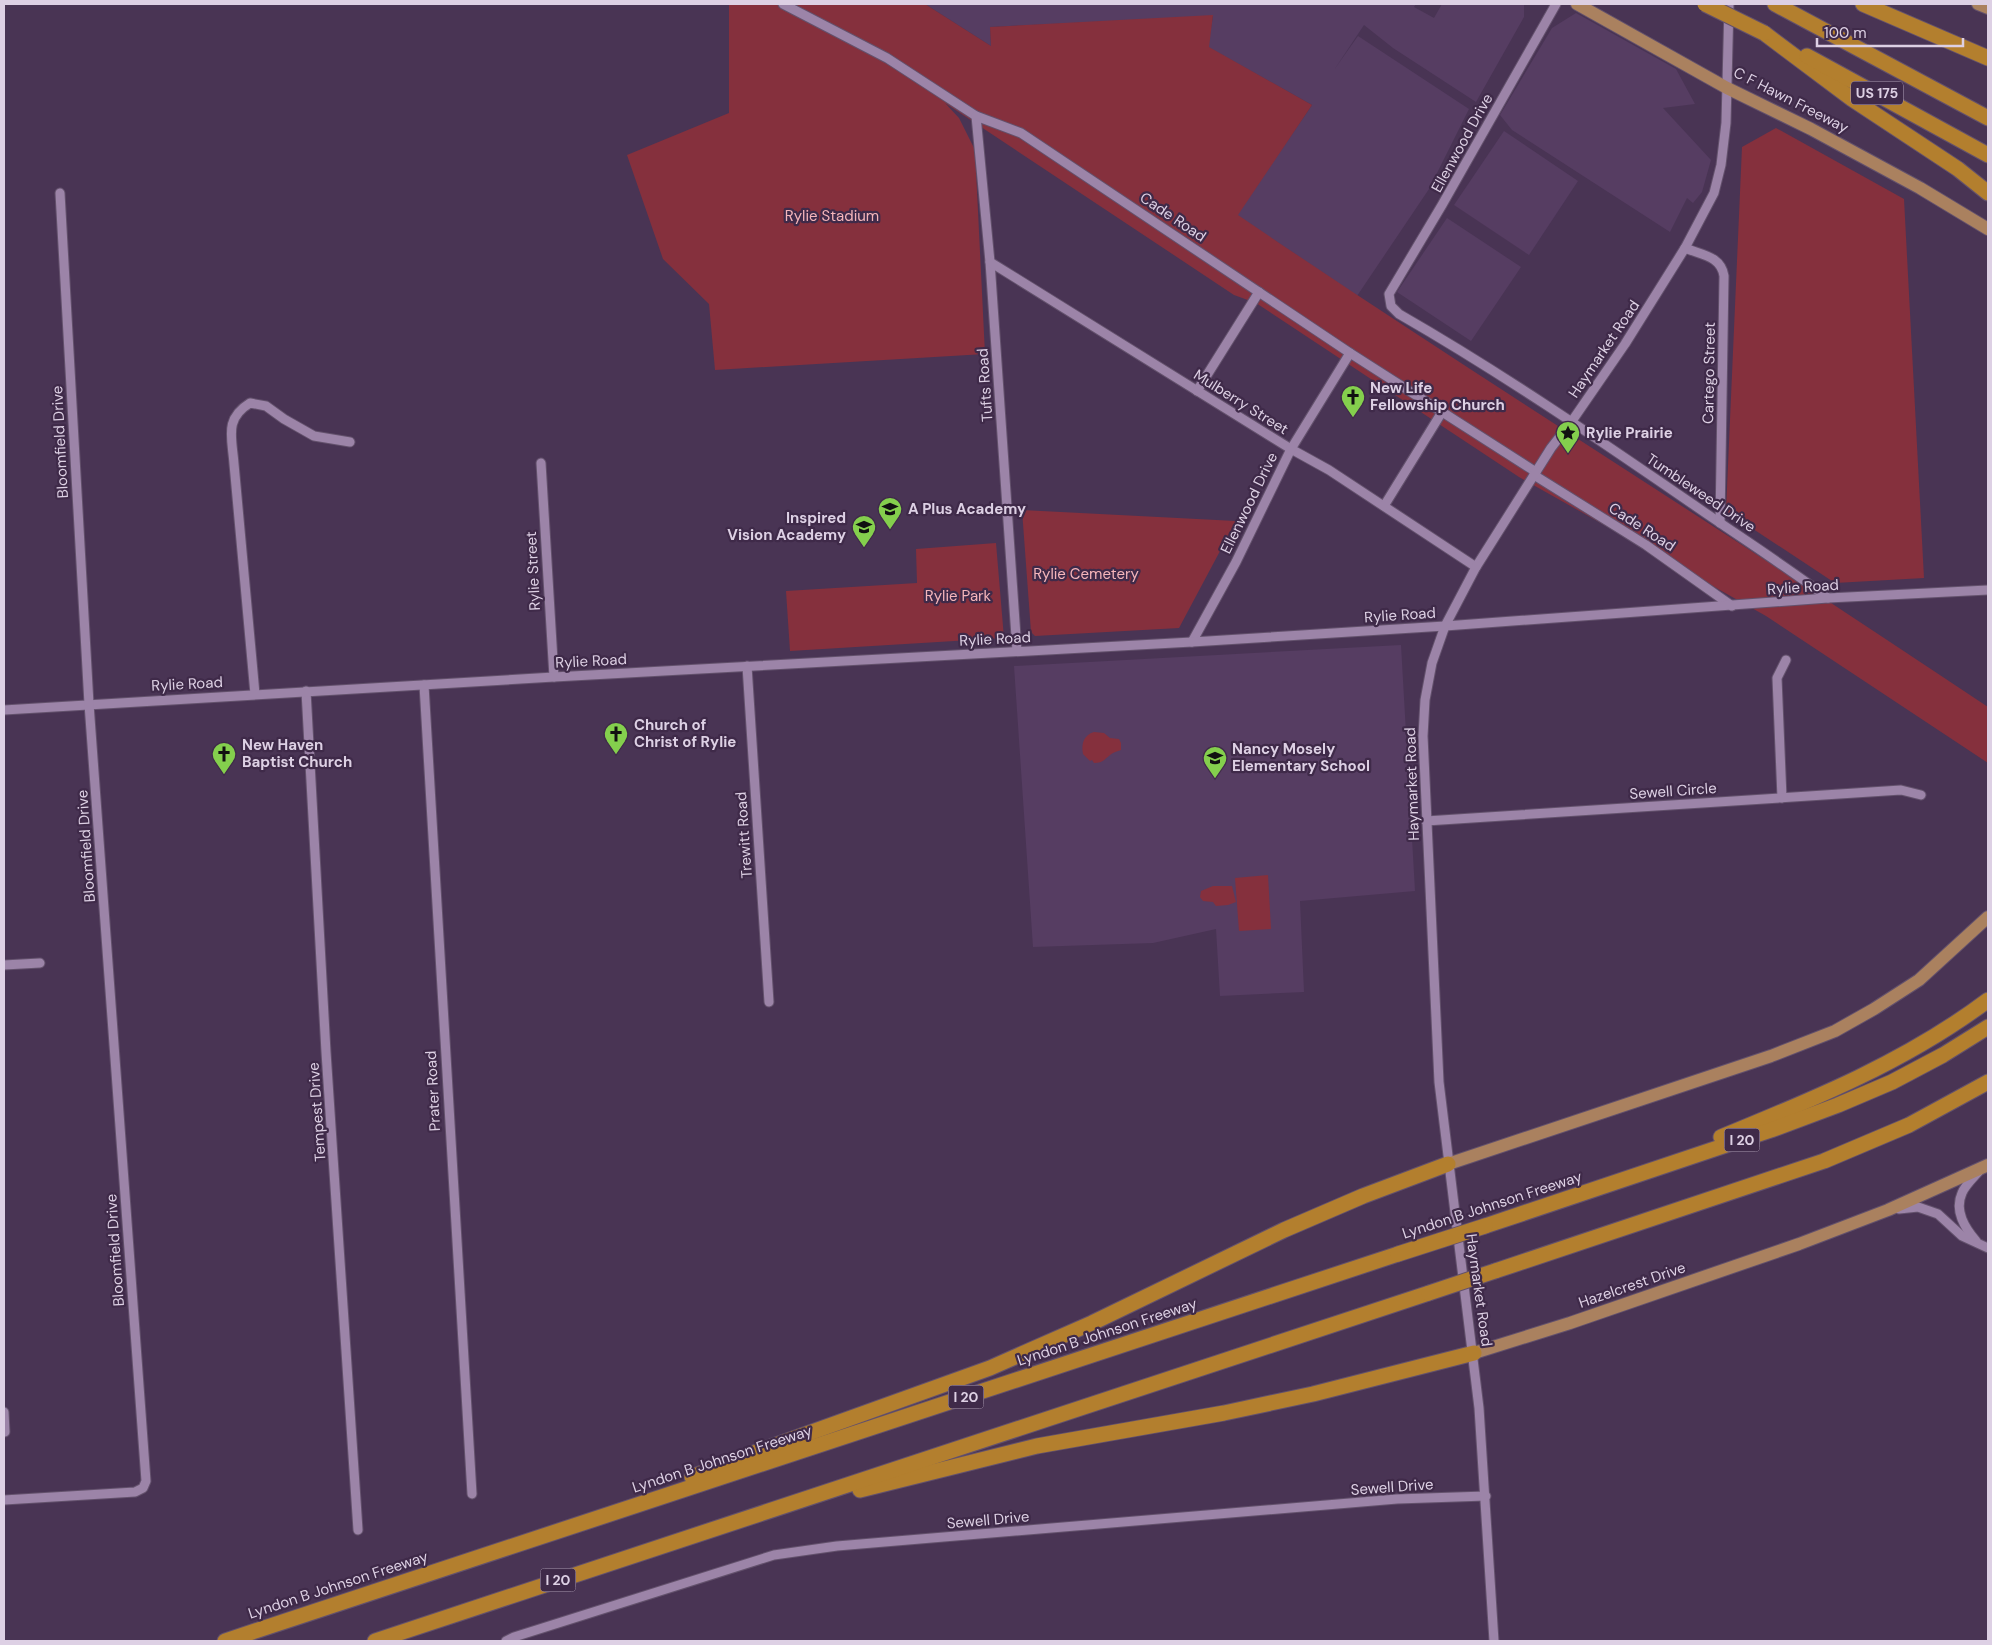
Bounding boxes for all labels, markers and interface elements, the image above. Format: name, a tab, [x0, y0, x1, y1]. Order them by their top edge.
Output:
scale bar	[1817, 15, 1963, 47]
text: 100 m	[1824, 23, 1867, 43]
street label: C F Hawn Freeway	[1730, 62, 1852, 138]
road number: US 175	[1851, 82, 1903, 105]
street label: Ellenwood Drive	[1427, 90, 1497, 196]
street label: Cade Road	[1136, 188, 1210, 246]
park label: Rylie Stadium	[785, 206, 879, 226]
street label: Haymarket Road	[1564, 296, 1644, 402]
street label: Cartego Street	[1698, 322, 1720, 424]
street label: Tufts Road	[972, 348, 998, 422]
street label: Mulberry Street	[1190, 365, 1292, 439]
place label: New Life Fellowship Church	[1370, 378, 1505, 415]
church icon: New Life Fellowship Church	[1340, 384, 1366, 418]
street label: Bloomfield Drive	[47, 385, 73, 499]
place icon: Rylie Prairie	[1555, 420, 1581, 454]
place label: Rylie Prairie	[1586, 423, 1673, 443]
street label: Ellenwood Drive	[1216, 449, 1282, 557]
street label: Tumbleweed Drive	[1642, 449, 1760, 537]
school or university icon: A Plus Academy	[877, 496, 903, 530]
street label: Cade Road	[1605, 498, 1679, 556]
place label: A Plus Academy	[908, 499, 1026, 519]
place label: Inspired Vision Academy	[727, 508, 846, 545]
school or university icon: Inspired Vision Academy	[851, 514, 877, 548]
street label: Rylie Street	[521, 531, 545, 611]
park label: Rylie Cemetery	[1033, 564, 1139, 584]
street label: Rylie Road	[1767, 575, 1839, 599]
park label: Rylie Park	[925, 586, 992, 606]
street label: Rylie Road	[1364, 603, 1436, 627]
street label: Rylie Road	[959, 627, 1031, 651]
street label: Rylie Road	[555, 649, 627, 673]
street label: Rylie Road	[151, 672, 223, 696]
place label: Church of Christ of Rylie	[634, 715, 736, 752]
church icon: Church of Christ of Rylie	[603, 721, 629, 755]
street label: Haymarket Road	[1400, 727, 1424, 841]
place label: New Haven Baptist Church	[242, 735, 352, 772]
place label: Nancy Mosely Elementary School	[1232, 739, 1370, 776]
church icon: New Haven Baptist Church	[211, 741, 237, 775]
school or university icon: Nancy Mosely Elementary School	[1202, 745, 1228, 779]
street label: Sewell Circle	[1629, 778, 1717, 804]
street label: Bloomfield Drive	[72, 789, 100, 903]
street label: Trewitt Road	[731, 791, 757, 879]
street label: Prater Road	[421, 1050, 445, 1132]
street label: Tempest Drive	[304, 1062, 330, 1162]
road number: I 20	[1724, 1128, 1760, 1152]
street label: Lyndon B Johnson Freeway	[1399, 1166, 1585, 1244]
street label: Bloomfield Drive	[101, 1193, 129, 1307]
street label: Haymarket Road	[1461, 1232, 1497, 1348]
street label: Hazelcrest Drive	[1576, 1257, 1688, 1313]
street label: Lyndon B Johnson Freeway	[1014, 1293, 1200, 1371]
road number: I 20	[948, 1385, 984, 1408]
street label: Lyndon B Johnson Freeway	[629, 1420, 815, 1498]
street label: Sewell Drive	[1350, 1474, 1434, 1500]
street label: Sewell Drive	[946, 1506, 1030, 1534]
street label: Lyndon B Johnson Freeway	[245, 1546, 431, 1624]
road number: I 20	[540, 1568, 576, 1592]

